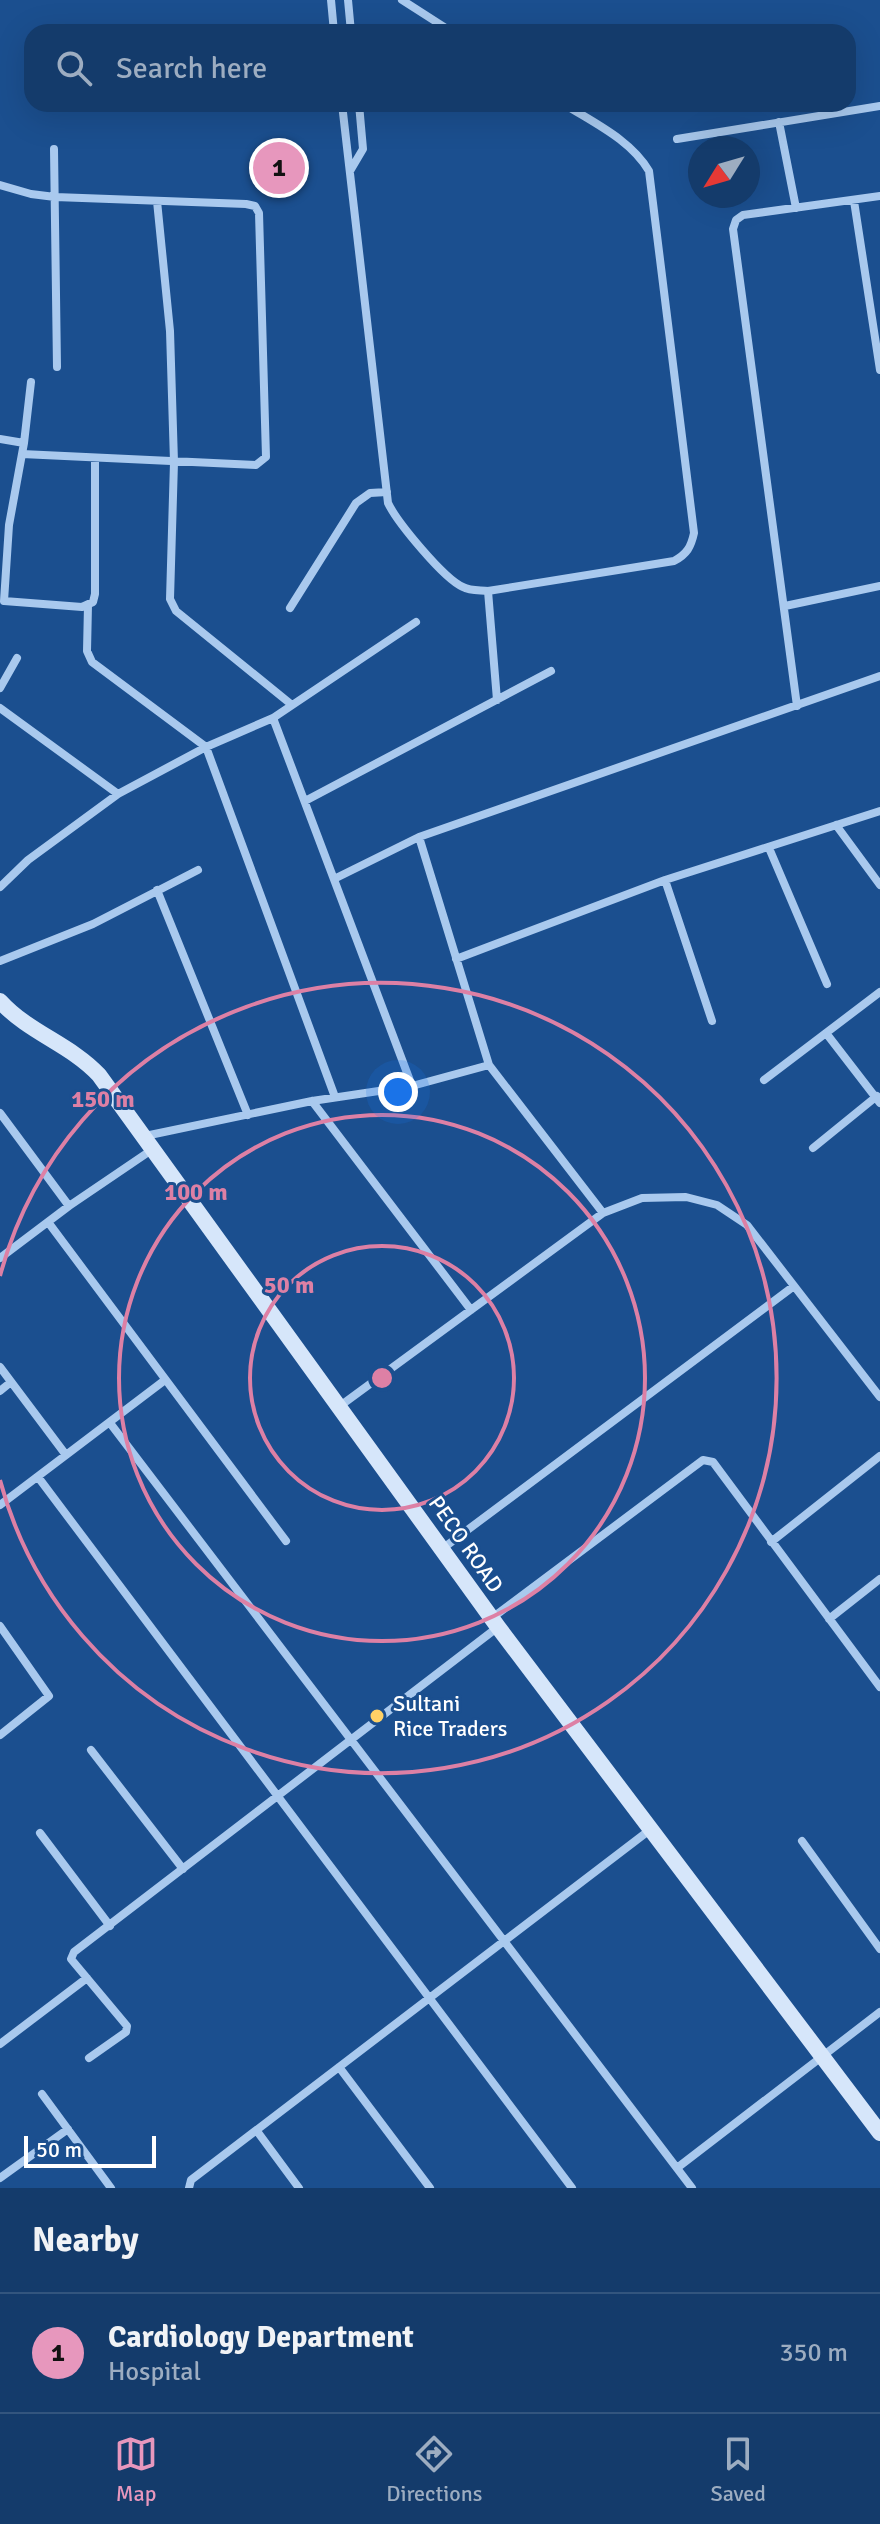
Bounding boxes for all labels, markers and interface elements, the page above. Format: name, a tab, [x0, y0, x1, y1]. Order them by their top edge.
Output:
search box	[24, 24, 856, 112]
icon: search	[52, 46, 96, 90]
text: Search here	[116, 50, 267, 87]
north arrow	[688, 136, 760, 208]
pin: 1	[253, 138, 305, 198]
your location	[378, 1072, 418, 1112]
text: 150 m	[71, 1084, 135, 1114]
text: 100 m	[164, 1177, 228, 1207]
text: 50 m	[264, 1270, 314, 1300]
centre of rings	[368, 1364, 396, 1392]
street label: PECO ROAD	[423, 1490, 509, 1598]
place label: Sultani Rice Traders	[393, 1690, 507, 1742]
marker: Sultani Rice Traders	[368, 1707, 386, 1725]
scale bar	[24, 2132, 156, 2168]
text: 50 m	[36, 2136, 82, 2163]
text: Nearby	[32, 2219, 139, 2261]
text: Cardiology Department	[108, 2319, 414, 2356]
text: 1	[51, 2337, 65, 2369]
text: 350 m	[779, 2337, 848, 2369]
text: Hospital	[108, 2356, 201, 2388]
tab: Map	[114, 2432, 158, 2507]
tab: Directions	[386, 2432, 482, 2507]
tab: Saved	[711, 2432, 766, 2507]

